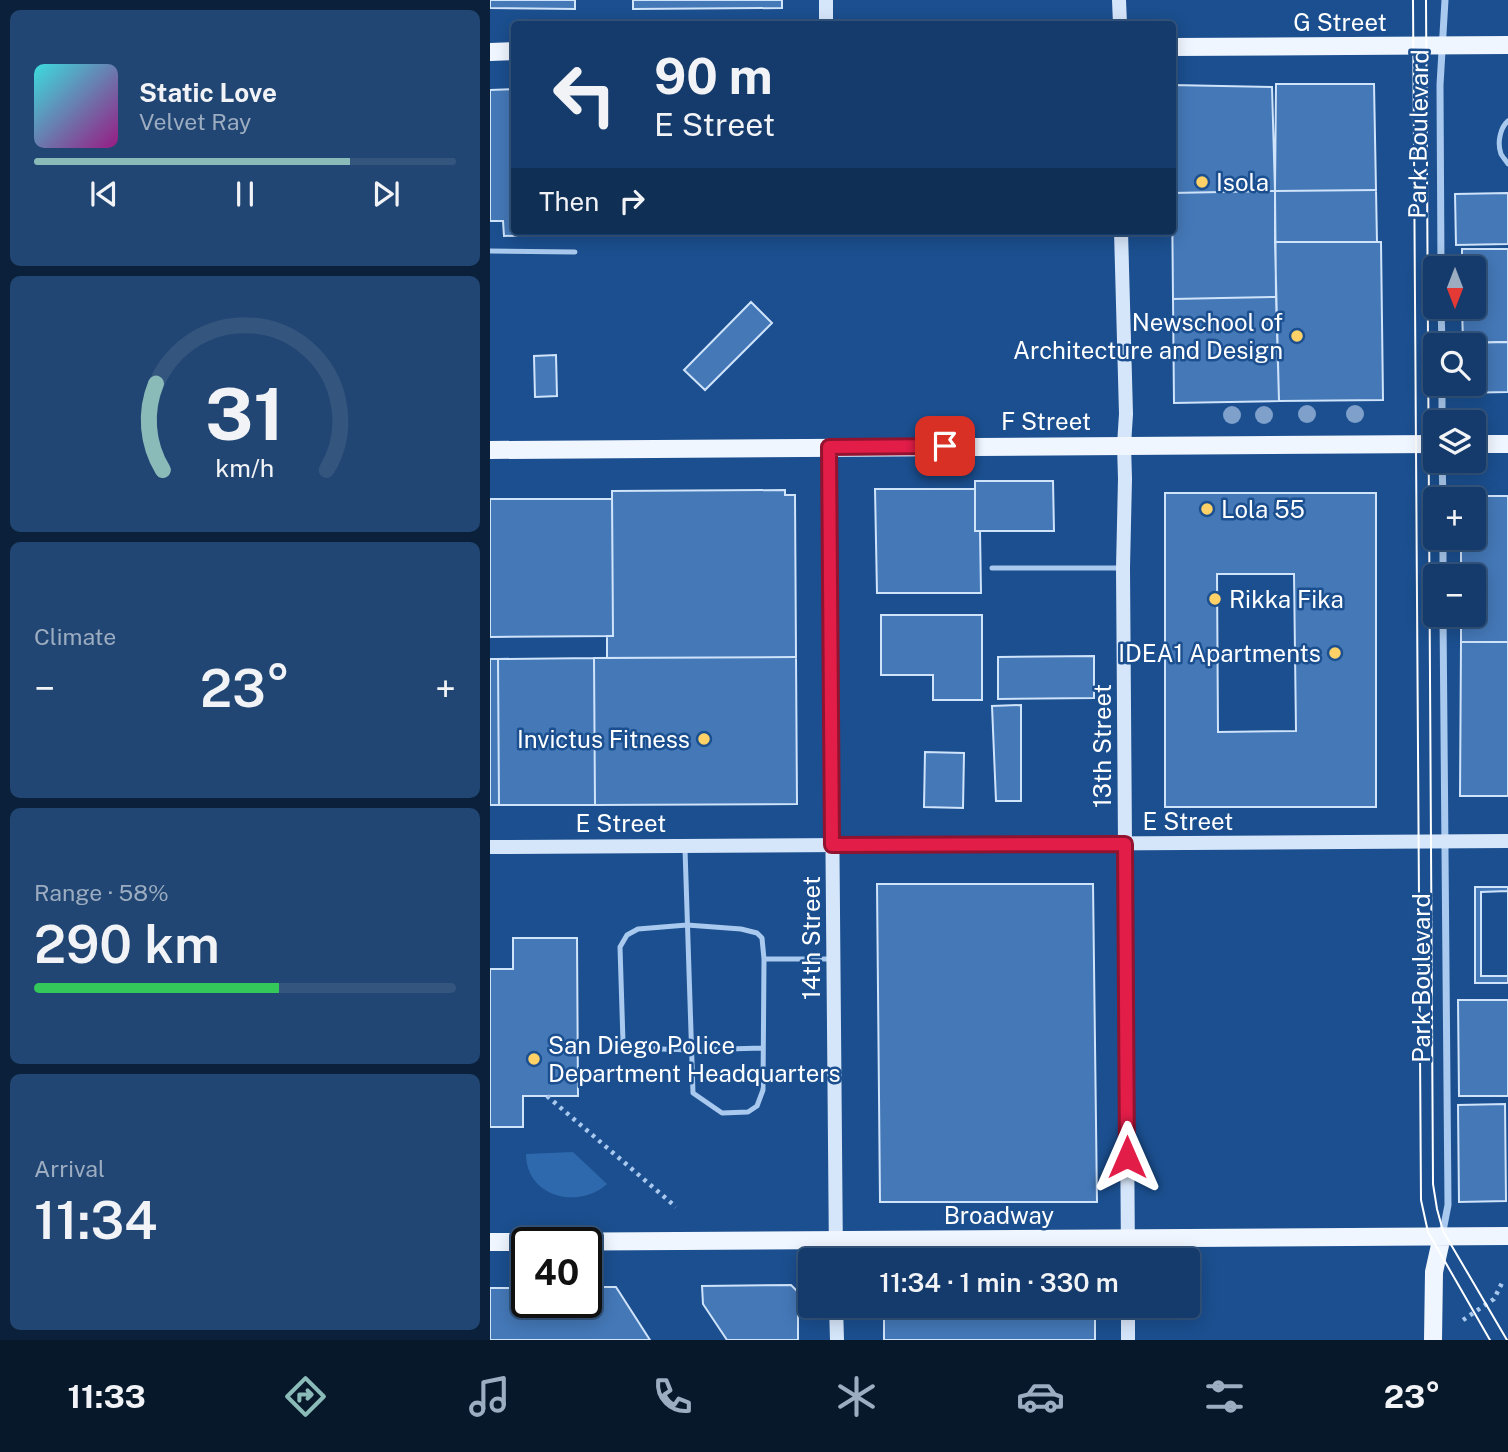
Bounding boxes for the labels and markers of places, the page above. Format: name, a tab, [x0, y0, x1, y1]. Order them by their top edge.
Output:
place label: Isola	[1216, 168, 1269, 196]
marker: Isola	[1194, 174, 1210, 190]
place label: Newschool of Architecture and Design	[1013, 308, 1283, 364]
marker: Newschool of Architecture and Design	[1289, 328, 1305, 344]
pin	[915, 416, 975, 476]
place label: Lola 55	[1221, 495, 1305, 523]
marker: Lola 55	[1199, 501, 1215, 517]
place label: Rikka Fika	[1229, 585, 1344, 613]
marker: Rikka Fika	[1207, 591, 1223, 607]
place label: IDEA1 Apartments	[1118, 639, 1321, 667]
marker: IDEA1 Apartments	[1327, 645, 1343, 661]
place label: Invictus Fitness	[517, 725, 690, 753]
marker: Invictus Fitness	[696, 731, 712, 747]
place label: San Diego Police Department Headquarters	[548, 1031, 841, 1087]
marker: San Diego Police Department Headquarters	[526, 1051, 542, 1067]

